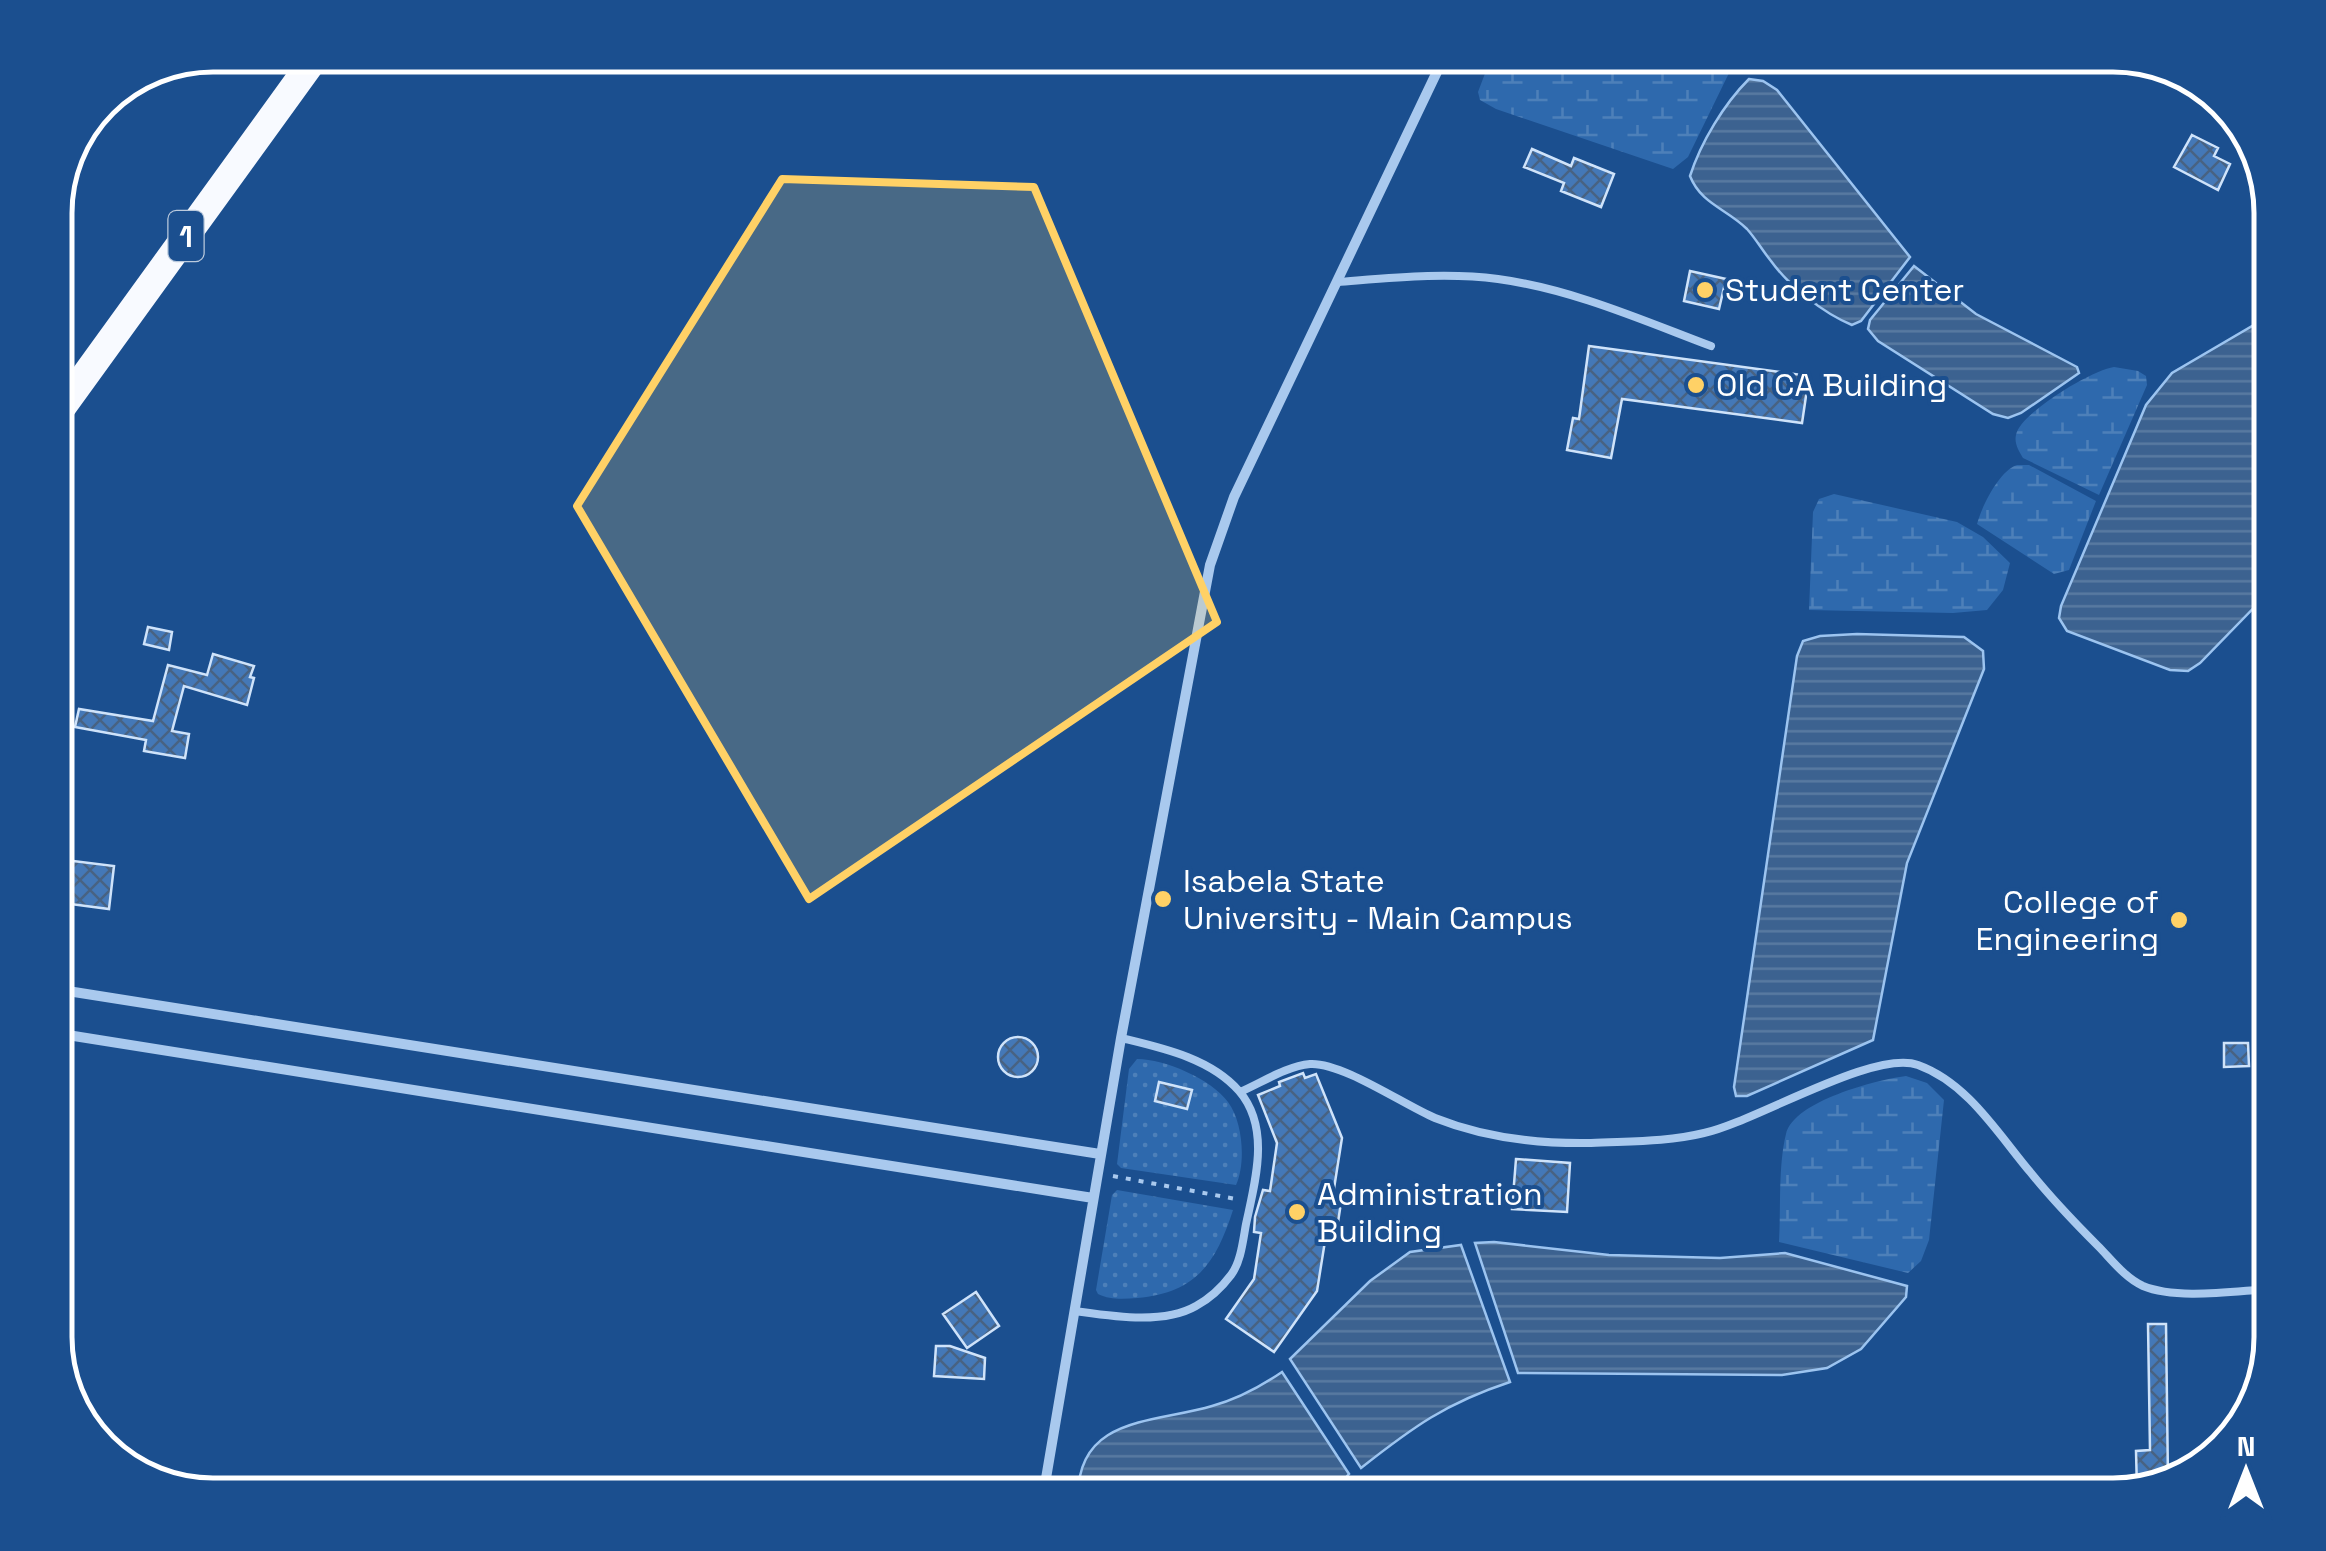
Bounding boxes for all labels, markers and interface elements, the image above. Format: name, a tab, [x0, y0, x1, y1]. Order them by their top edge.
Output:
road number: 1	[168, 211, 204, 261]
place label: Student Center	[1725, 270, 1964, 310]
marker: Student Center	[1694, 279, 1716, 301]
place label: Old CA Building	[1716, 365, 1947, 405]
marker: Old CA Building	[1685, 374, 1707, 396]
place label: Isabela State University - Main Campus	[1183, 861, 1573, 938]
place label: College of Engineering	[1975, 882, 2159, 959]
marker: Isabela State University - Main Campus	[1152, 888, 1174, 910]
marker: College of Engineering	[2168, 909, 2190, 931]
place label: Administration Building	[1317, 1174, 1543, 1251]
marker: Administration Building	[1286, 1201, 1308, 1223]
north arrow	[2196, 1421, 2296, 1521]
text: N	[2237, 1428, 2255, 1464]

